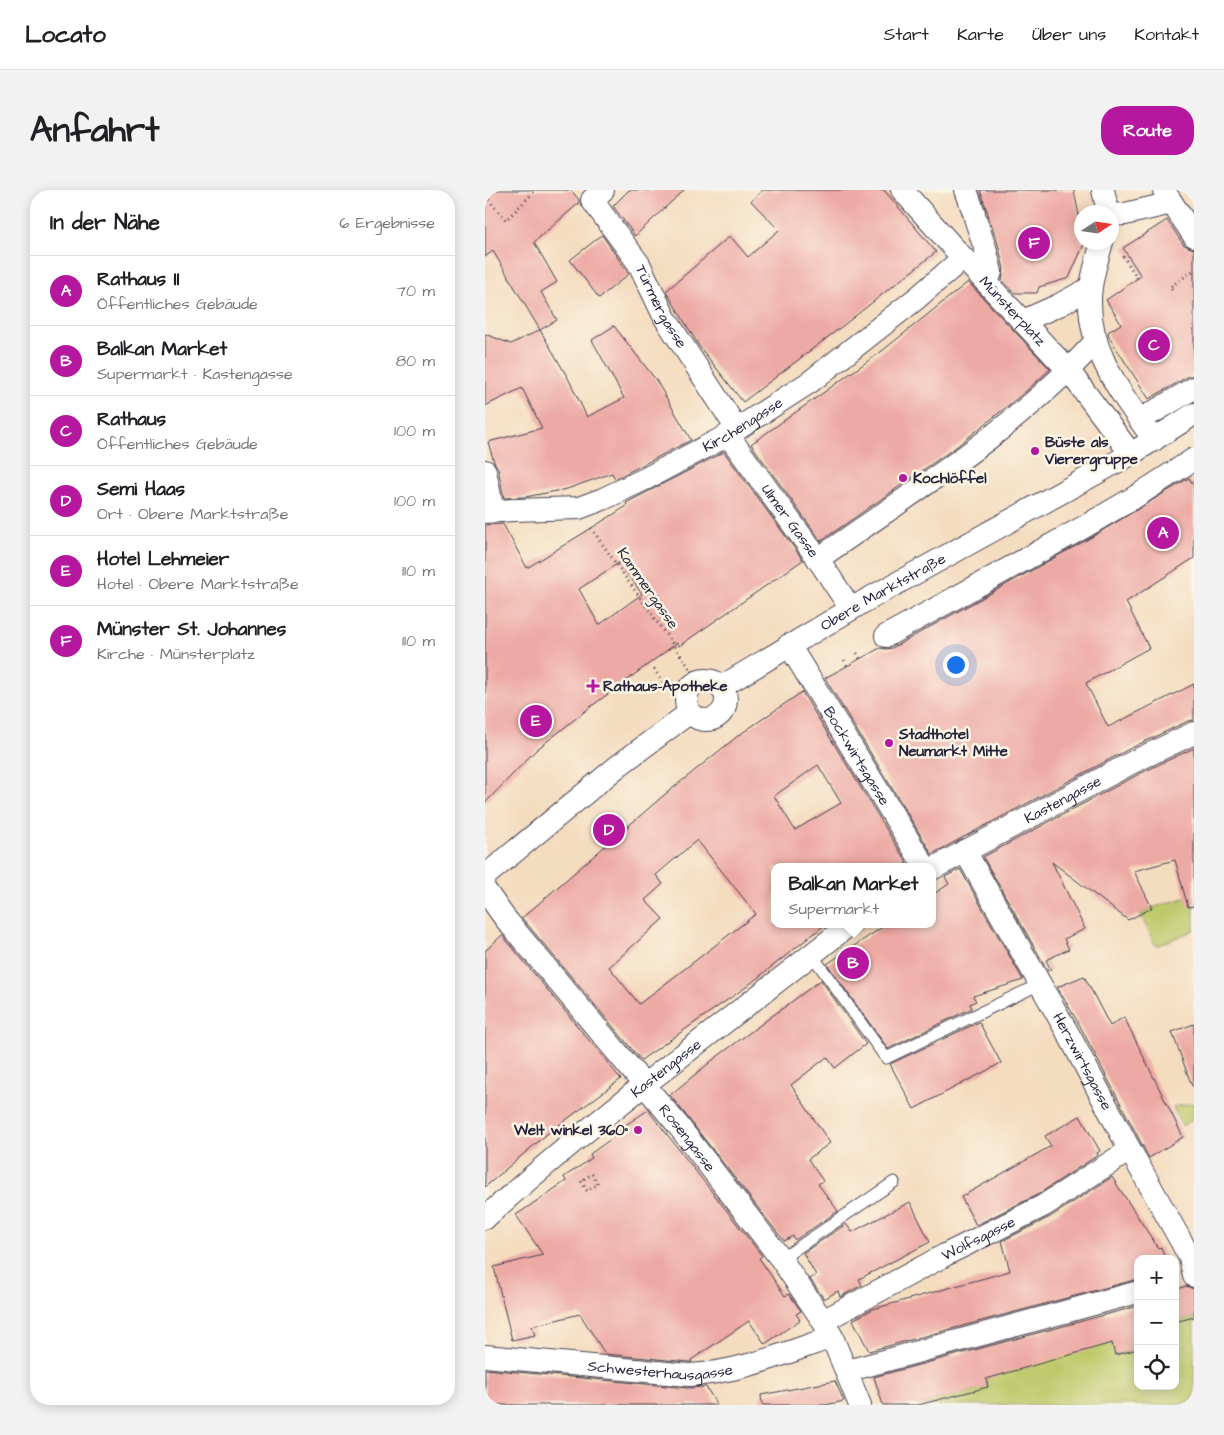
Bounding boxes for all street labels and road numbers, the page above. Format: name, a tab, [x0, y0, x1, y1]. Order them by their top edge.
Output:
street label: Türmergasse	[630, 261, 692, 352]
street label: Münsterplatz	[974, 271, 1051, 351]
street label: Kirchengasse	[699, 392, 787, 458]
street label: Ulmer Gasse	[756, 480, 824, 562]
street label: Kammergasse	[611, 543, 683, 634]
street label: Obere Marktstraße	[817, 548, 950, 636]
street label: Bockwirtsgasse	[818, 703, 895, 810]
street label: Kastengasse	[1021, 771, 1105, 829]
street label: Herzwirtsgasse	[1047, 1009, 1117, 1114]
street label: Kastengasse	[626, 1034, 706, 1103]
street label: Rosengasse	[654, 1100, 720, 1176]
street label: Wolfsgasse	[938, 1212, 1019, 1266]
street label: Schwesterhausgasse	[587, 1356, 735, 1387]

